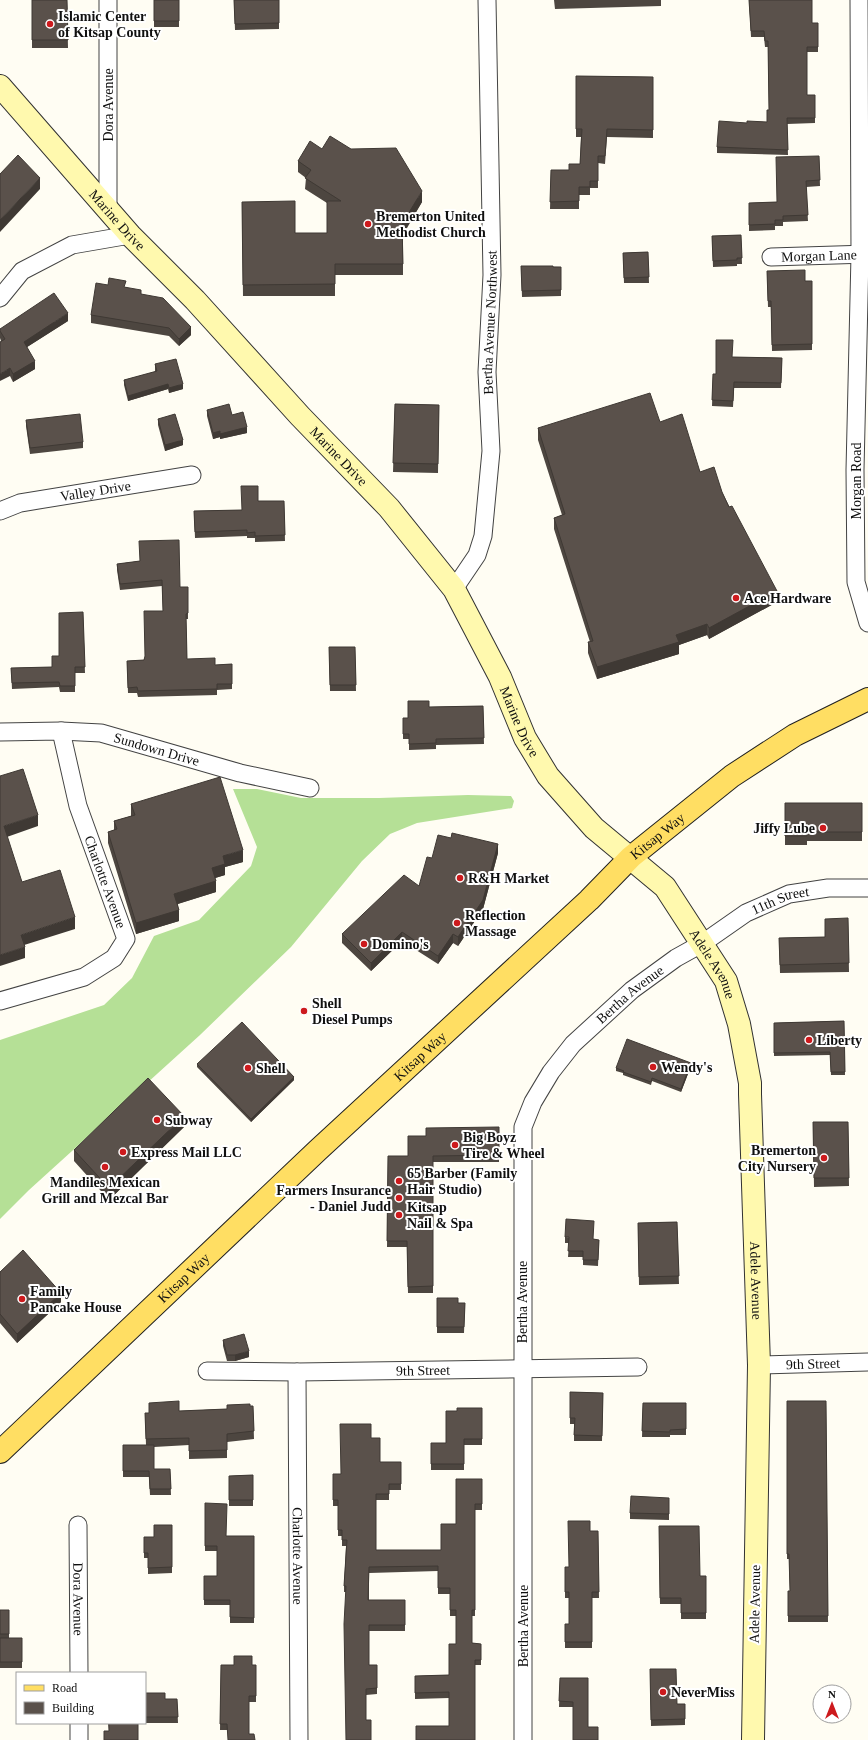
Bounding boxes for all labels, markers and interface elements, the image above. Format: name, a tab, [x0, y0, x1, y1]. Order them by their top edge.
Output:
place label: Islamic Center of Kitsap County	[58, 9, 161, 40]
marker: Islamic Center of Kitsap County	[45, 19, 55, 29]
street label: Dora Avenue	[101, 68, 116, 142]
street label: Marine Drive	[86, 187, 148, 253]
place label: Bremerton United Methodist Church	[376, 209, 486, 240]
marker: Bremerton United Methodist Church	[363, 219, 373, 229]
street label: Morgan Lane	[781, 247, 857, 264]
street label: Bertha Avenue Northwest	[479, 250, 500, 395]
street label: Marine Drive	[307, 424, 371, 489]
street label: Morgan Road	[849, 442, 864, 520]
street label: Valley Drive	[59, 478, 132, 504]
place label: Ace Hardware	[744, 591, 831, 606]
marker: Ace Hardware	[731, 593, 741, 603]
street label: Marine Drive	[497, 684, 542, 760]
street label: Sundown Drive	[112, 730, 201, 768]
street label: Kitsap Way	[627, 810, 687, 862]
place label: Jiffy Lube	[753, 821, 815, 836]
marker: Jiffy Lube	[818, 823, 828, 833]
street label: Charlotte Avenue	[81, 834, 129, 930]
place label: R&H Market	[468, 871, 550, 886]
marker: R&H Market	[455, 873, 465, 883]
street label: 11th Street	[749, 884, 810, 917]
place label: Reflection Massage	[465, 908, 526, 939]
marker: Reflection Massage	[452, 918, 462, 928]
street label: Adele Avenue	[687, 926, 738, 1000]
place label: Domino's	[372, 937, 429, 952]
marker: Domino's	[359, 939, 369, 949]
street label: Bertha Avenue	[593, 962, 666, 1026]
place label: Shell Diesel Pumps	[312, 996, 393, 1027]
marker: Shell Diesel Pumps	[299, 1006, 309, 1016]
street label: Kitsap Way	[391, 1029, 449, 1084]
place label: Liberty	[817, 1033, 862, 1048]
marker: Liberty	[804, 1035, 814, 1045]
place label: Wendy's	[661, 1060, 713, 1075]
place label: Shell	[256, 1061, 286, 1076]
marker: Wendy's	[648, 1062, 658, 1072]
marker: Shell	[243, 1063, 253, 1073]
place label: Subway	[165, 1113, 212, 1128]
marker: Subway	[152, 1115, 162, 1125]
place label: Big Boyz Tire & Wheel	[463, 1130, 545, 1161]
marker: Big Boyz Tire & Wheel	[450, 1140, 460, 1150]
place label: Bremerton City Nursery	[738, 1143, 816, 1174]
place label: Express Mail LLC	[131, 1145, 242, 1160]
marker: Express Mail LLC	[118, 1147, 128, 1157]
marker: Bremerton City Nursery	[819, 1153, 829, 1163]
marker: Mandiles Mexican Grill and Mezcal Bar	[100, 1162, 110, 1172]
place label: 65 Barber (Family Hair Studio)	[407, 1166, 517, 1198]
place label: Mandiles Mexican Grill and Mezcal Bar	[41, 1175, 169, 1206]
marker: 65 Barber (Family Hair Studio)	[394, 1176, 404, 1186]
place label: Farmers Insurance - Daniel Judd	[276, 1183, 391, 1214]
marker: Farmers Insurance - Daniel Judd	[394, 1193, 404, 1203]
place label: Kitsap Nail & Spa	[407, 1200, 473, 1231]
marker: Kitsap Nail & Spa	[394, 1210, 404, 1220]
street label: Adele Avenue	[747, 1241, 765, 1320]
street label: Kitsap Way	[155, 1250, 212, 1306]
street label: Bertha Avenue	[515, 1261, 530, 1343]
place label: Family Pancake House	[30, 1284, 121, 1315]
marker: Family Pancake House	[17, 1294, 27, 1304]
street label: 9th Street	[786, 1355, 840, 1372]
street label: 9th Street	[396, 1362, 450, 1378]
street label: Charlotte Avenue	[290, 1507, 306, 1605]
street label: Dora Avenue	[71, 1562, 86, 1636]
street label: Adele Avenue	[747, 1565, 763, 1643]
street label: Bertha Avenue	[516, 1585, 531, 1667]
legend	[16, 1672, 146, 1724]
text: Road	[52, 1681, 77, 1695]
north arrow	[812, 1684, 852, 1724]
place label: NeverMiss	[671, 1685, 735, 1700]
marker: NeverMiss	[658, 1687, 668, 1697]
text: N	[828, 1688, 836, 1700]
text: Building	[52, 1701, 94, 1715]

